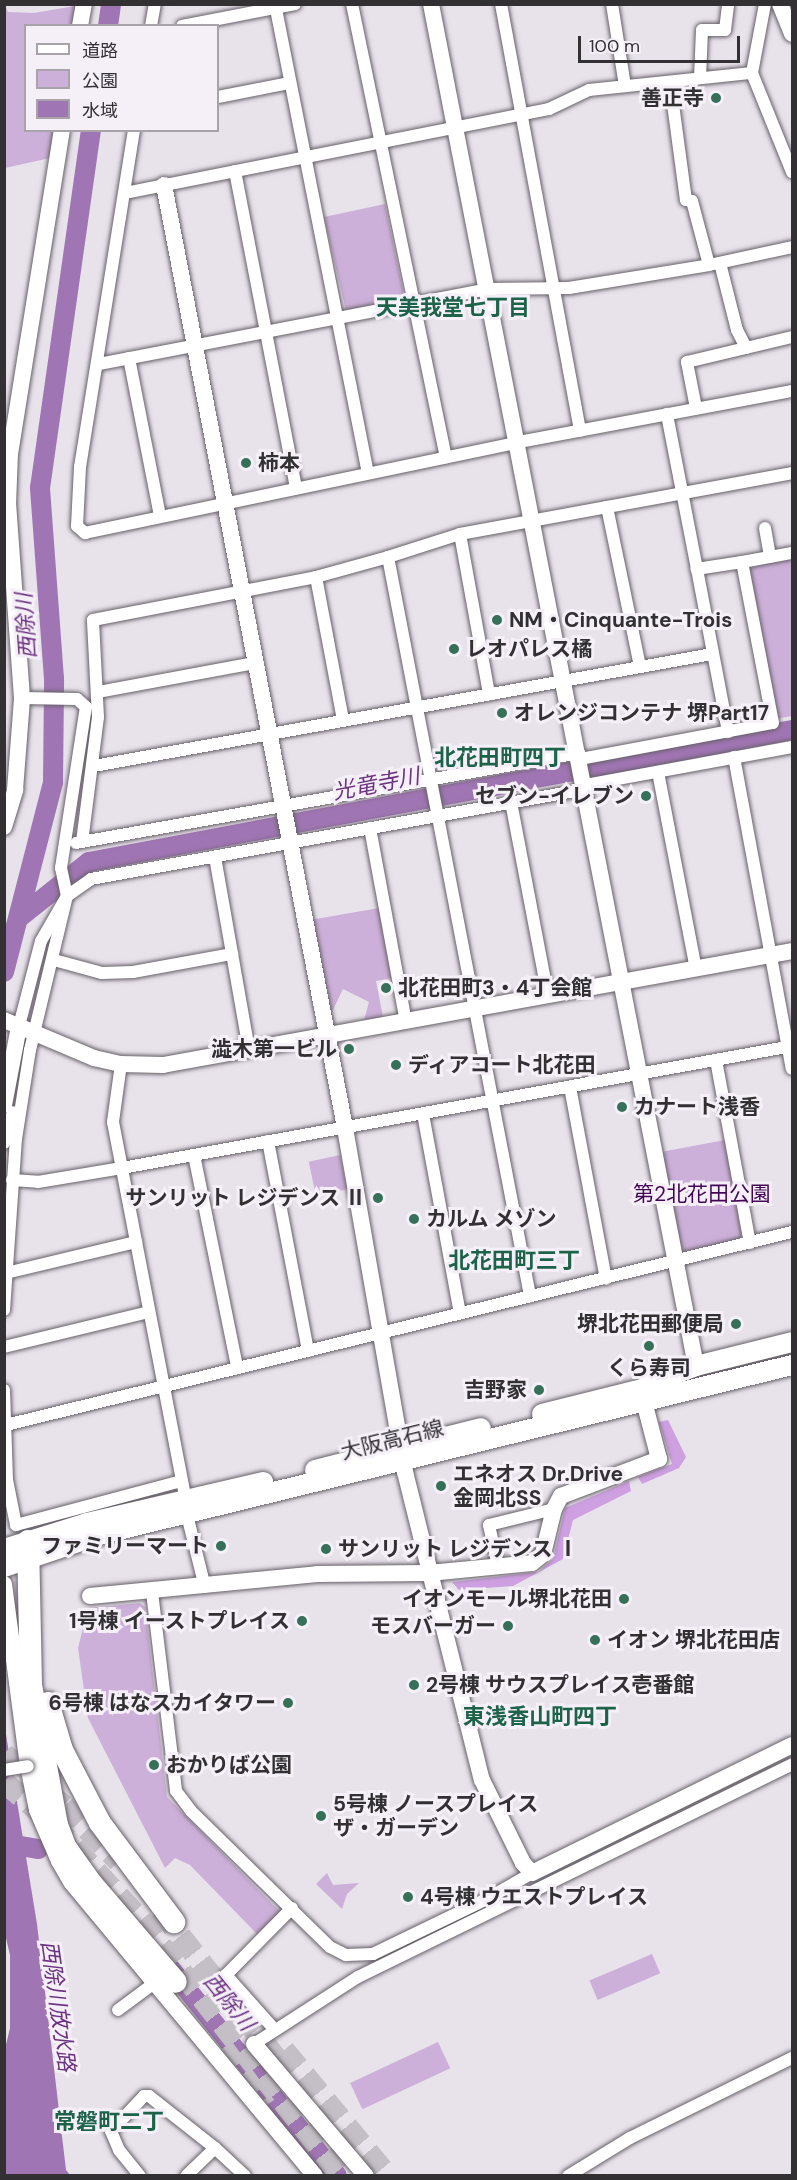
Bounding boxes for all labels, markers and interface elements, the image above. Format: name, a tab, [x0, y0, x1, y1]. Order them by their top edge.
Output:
legend	[24, 24, 219, 132]
scale bar	[581, 24, 743, 62]
text: 100 m	[589, 34, 640, 58]
text: 道路	[82, 39, 118, 63]
text: 公園	[82, 69, 118, 93]
place label: 善正寺	[641, 85, 704, 111]
marker: 善正寺	[709, 91, 723, 105]
text: 水域	[82, 99, 118, 123]
district label: 天美我堂七丁目	[376, 295, 530, 321]
place label: 柿本	[258, 450, 300, 476]
marker: 柿本	[239, 456, 253, 470]
water label: 西除川	[11, 592, 41, 660]
place label: NM・Cinquante-Trois	[509, 607, 732, 633]
marker: NM・Cinquante-Trois	[490, 613, 504, 627]
place label: レオパレス橘	[466, 636, 592, 662]
marker: レオパレス橘	[447, 642, 461, 656]
place label: オレンジコンテナ 堺Part17	[514, 700, 769, 726]
marker: オレンジコンテナ 堺Part17	[495, 706, 509, 720]
district label: 北花田町四丁	[434, 745, 566, 771]
water label: 光竜寺川	[330, 763, 422, 805]
place label: セブン-イレブン	[475, 783, 634, 809]
marker: セブン-イレブン	[639, 789, 653, 803]
place label: 北花田町3・4丁会館	[398, 975, 592, 1001]
marker: 北花田町3・4丁会館	[379, 981, 393, 995]
place label: 澁木第一ビル	[211, 1036, 337, 1062]
marker: 澁木第一ビル	[342, 1042, 356, 1056]
place label: ディアコート北花田	[408, 1052, 597, 1078]
marker: ディアコート北花田	[389, 1058, 403, 1072]
place label: カナート浅香	[634, 1094, 760, 1120]
marker: カナート浅香	[615, 1100, 629, 1114]
park label: 第2北花田公園	[633, 1181, 771, 1207]
place label: サンリット レジデンス Ⅱ	[125, 1185, 366, 1211]
marker: サンリット レジデンス Ⅱ	[371, 1191, 385, 1205]
place label: カルム メゾン	[426, 1206, 557, 1232]
marker: カルム メゾン	[407, 1212, 421, 1226]
district label: 北花田町三丁	[448, 1248, 580, 1274]
place label: 堺北花田郵便局	[577, 1311, 724, 1337]
marker: 堺北花田郵便局	[729, 1317, 743, 1331]
marker: くら寿司	[642, 1339, 656, 1353]
place label: くら寿司	[607, 1355, 691, 1381]
place label: 吉野家	[464, 1377, 527, 1403]
marker: 吉野家	[532, 1383, 546, 1397]
street label: 大阪高石線	[338, 1415, 446, 1465]
place label: エネオス Dr.Drive 金岡北SS	[453, 1461, 623, 1511]
marker: エネオス Dr.Drive 金岡北SS	[434, 1479, 448, 1493]
place label: ファミリーマート	[41, 1533, 209, 1559]
place label: サンリット レジデンス Ⅰ	[338, 1536, 579, 1562]
marker: ファミリーマート	[214, 1539, 228, 1553]
marker: サンリット レジデンス Ⅰ	[319, 1542, 333, 1556]
place label: イオンモール堺北花田	[402, 1586, 612, 1612]
marker: イオンモール堺北花田	[617, 1592, 631, 1606]
place label: 1号棟 イーストプレイス	[67, 1608, 290, 1634]
place label: モスバーガー	[370, 1613, 496, 1639]
marker: 1号棟 イーストプレイス	[295, 1614, 309, 1628]
marker: モスバーガー	[501, 1619, 515, 1633]
place label: イオン 堺北花田店	[607, 1627, 780, 1653]
marker: イオン 堺北花田店	[588, 1633, 602, 1647]
place label: 2号棟 サウスプレイス壱番館	[426, 1672, 695, 1698]
marker: 2号棟 サウスプレイス壱番館	[407, 1678, 421, 1692]
place label: 6号棟 はなスカイタワー	[48, 1690, 276, 1716]
marker: 6号棟 はなスカイタワー	[281, 1696, 295, 1710]
district label: 東浅香山町四丁	[463, 1704, 617, 1730]
place label: おかりば公園	[166, 1752, 292, 1778]
marker: おかりば公園	[147, 1758, 161, 1772]
place label: 5号棟 ノースプレイス ザ・ガーデン	[333, 1791, 540, 1841]
marker: 5号棟 ノースプレイス ザ・ガーデン	[314, 1809, 328, 1823]
place label: 4号棟 ウエストプレイス	[420, 1884, 649, 1910]
marker: 4号棟 ウエストプレイス	[401, 1890, 415, 1904]
water label: 西除川放水路	[36, 1939, 80, 2073]
water label: 西除川	[198, 1968, 260, 2036]
district label: 常磐町二丁	[54, 2109, 164, 2135]

